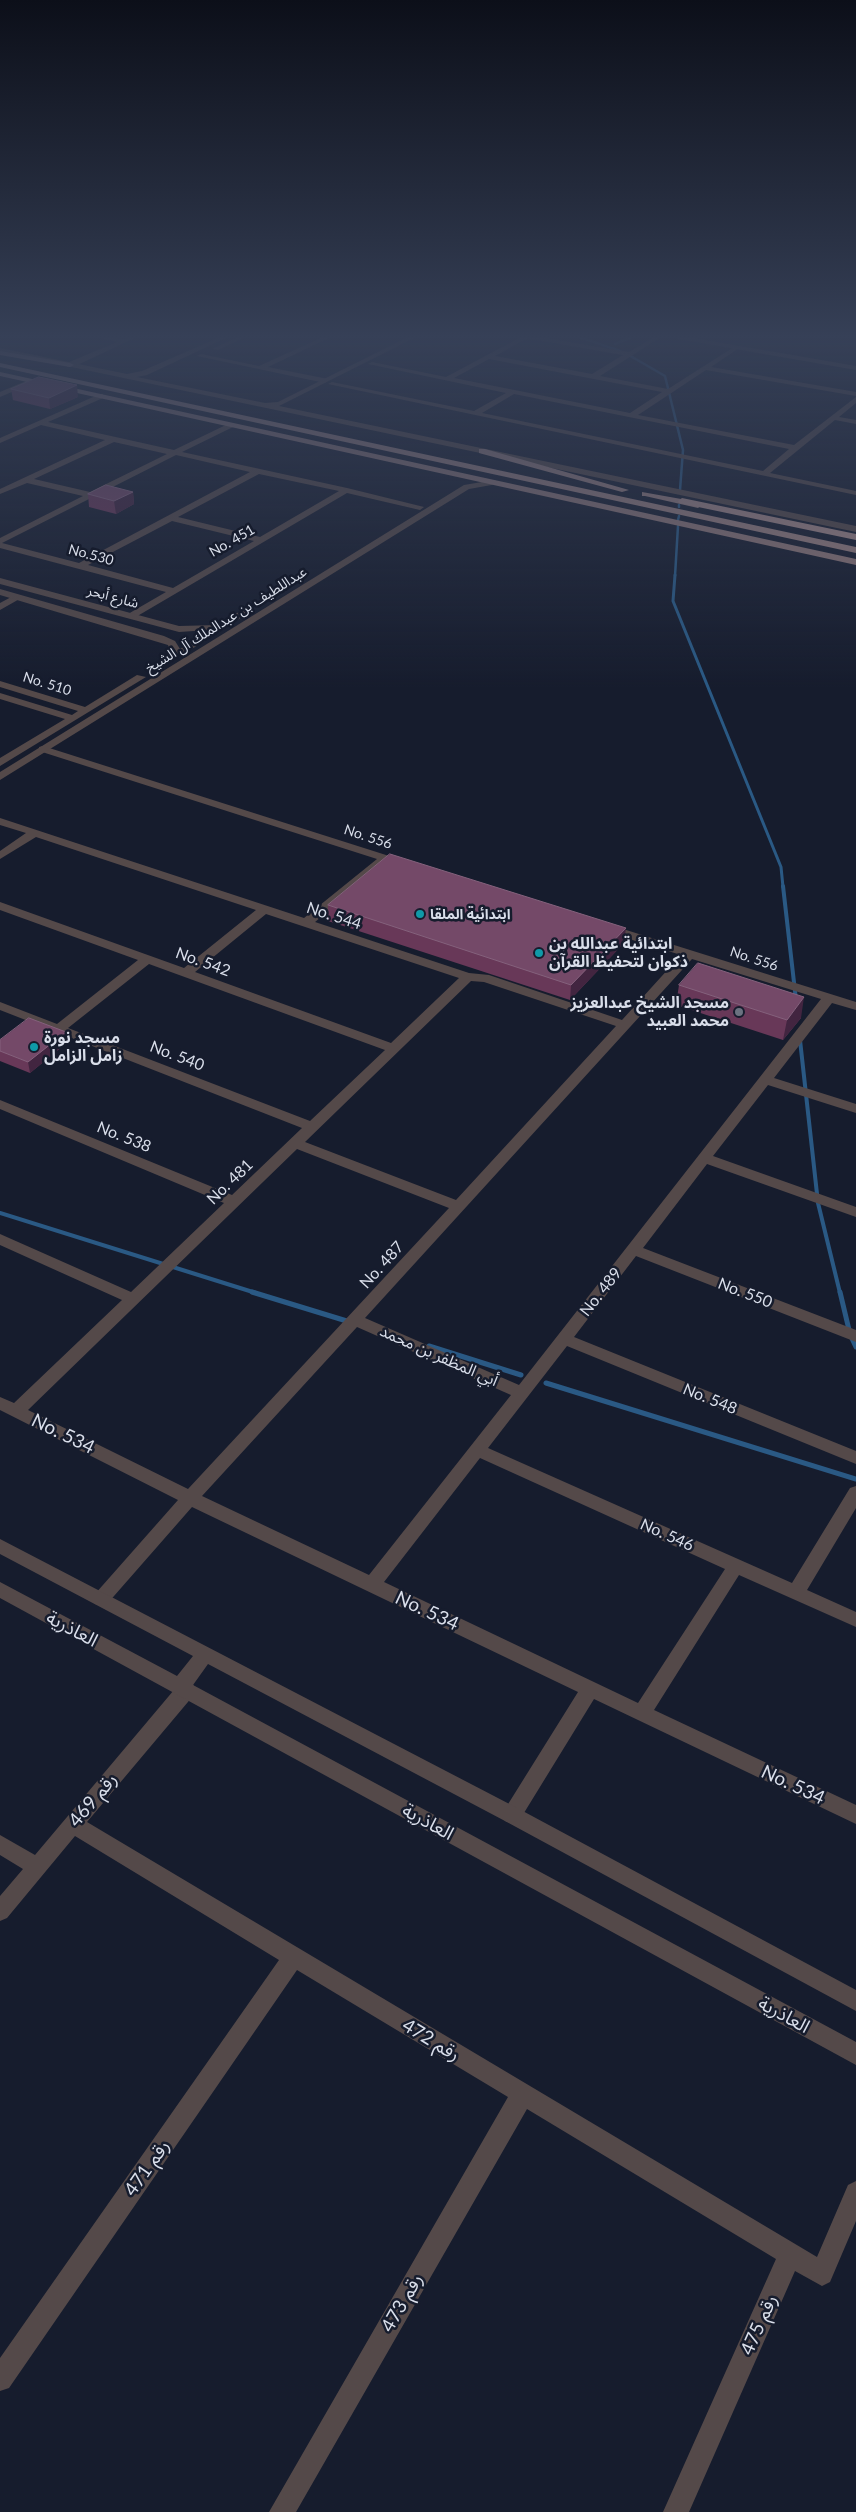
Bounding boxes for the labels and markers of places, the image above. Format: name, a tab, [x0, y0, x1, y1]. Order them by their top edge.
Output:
place label: ابتدائية الملقا	[430, 906, 511, 922]
marker: ابتدائية الملقا	[414, 908, 426, 920]
place label: ابتدائية عبدالله بن ذكوان لتحفيظ القرآن	[549, 934, 688, 972]
marker: ابتدائية عبدالله بن ذكوان لتحفيظ القرآن	[533, 947, 545, 959]
place label: مسجد الشيخ عبدالعزيز محمد العبيد	[570, 993, 729, 1031]
marker: مسجد الشيخ عبدالعزيز محمد العبيد	[733, 1006, 745, 1018]
place label: مسجد نورة زامل الزامل	[44, 1028, 123, 1066]
marker: مسجد نورة زامل الزامل	[28, 1041, 40, 1053]

